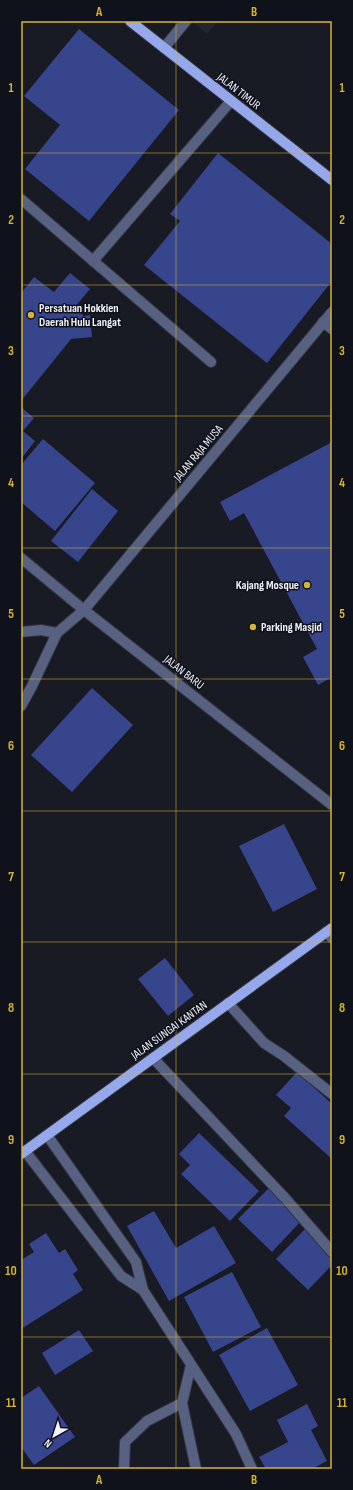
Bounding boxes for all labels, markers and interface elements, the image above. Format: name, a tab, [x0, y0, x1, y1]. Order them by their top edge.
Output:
text: A	[95, 4, 103, 20]
text: B	[251, 4, 257, 20]
street label: JALAN TIMUR	[213, 69, 264, 113]
text: 1	[8, 80, 14, 96]
text: 1	[339, 80, 345, 96]
text: 2	[8, 212, 14, 228]
text: 2	[339, 212, 345, 228]
place label: Persatuan Hokkien Daerah Hulu Langat	[39, 301, 121, 330]
marker: Persatuan Hokkien Daerah Hulu Langat	[26, 310, 36, 320]
text: 3	[8, 343, 14, 359]
text: 3	[339, 343, 345, 359]
street label: JALAN RAJA MUSA	[170, 421, 227, 485]
text: 4	[8, 475, 14, 491]
text: 4	[339, 475, 345, 491]
place label: Kajang Mosque	[236, 578, 299, 593]
marker: Kajang Mosque	[302, 580, 312, 590]
text: 5	[8, 606, 14, 622]
text: 5	[339, 606, 345, 622]
place label: Parking Masjid	[261, 620, 322, 635]
marker: Parking Masjid	[248, 622, 258, 632]
street label: JALAN BARU	[160, 651, 207, 693]
text: 6	[8, 738, 14, 754]
text: 6	[339, 738, 345, 754]
text: 7	[8, 869, 14, 885]
text: 7	[339, 869, 345, 885]
street label: JALAN SUNGAI KANTAN	[128, 998, 210, 1064]
text: 8	[8, 1000, 14, 1016]
text: 8	[339, 1000, 345, 1016]
text: 9	[8, 1132, 14, 1148]
text: 9	[339, 1132, 345, 1148]
text: 10	[5, 1263, 17, 1279]
text: 10	[336, 1263, 348, 1279]
text: 11	[6, 1395, 16, 1411]
text: 11	[337, 1395, 347, 1411]
north arrow	[34, 1416, 74, 1456]
text: N	[42, 1436, 54, 1450]
text: A	[95, 1472, 103, 1488]
text: B	[251, 1472, 257, 1488]

